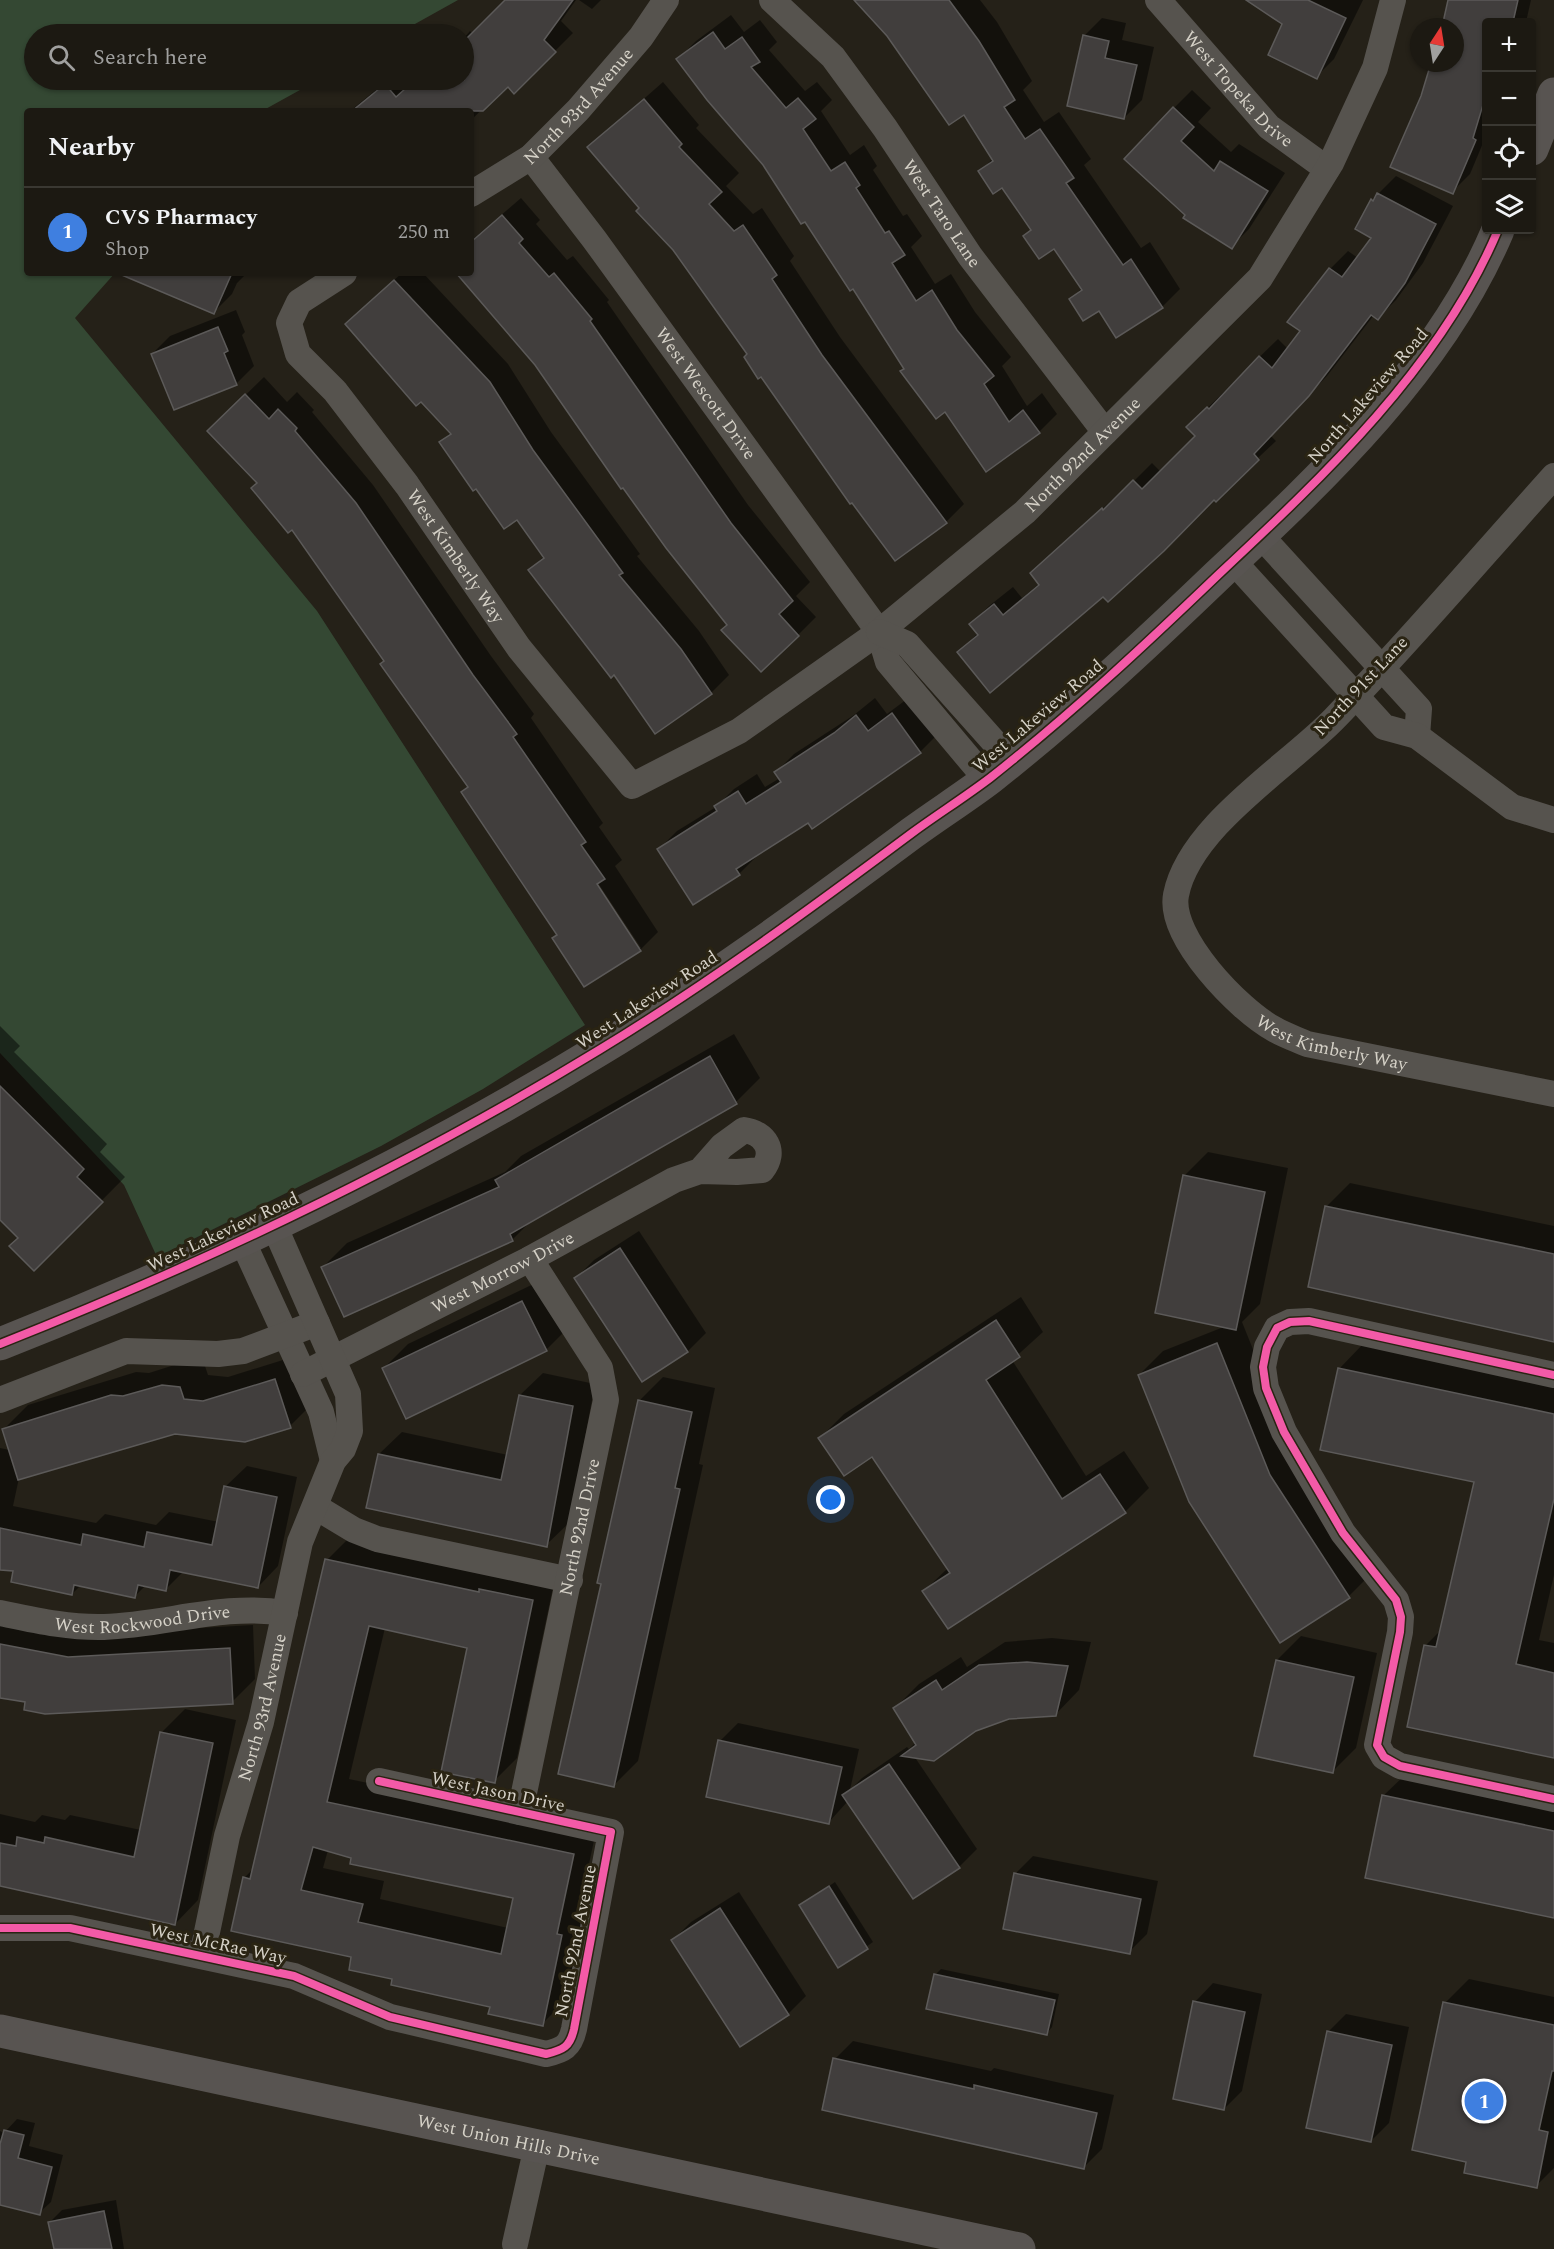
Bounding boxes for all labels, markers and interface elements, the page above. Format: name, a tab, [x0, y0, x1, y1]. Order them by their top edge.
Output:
north arrow	[1410, 18, 1464, 72]
map controls	[1482, 18, 1536, 234]
button: +	[1482, 18, 1536, 72]
search box	[24, 24, 474, 90]
street label: West Topeka Drive	[1177, 24, 1299, 154]
icon: search	[45, 41, 78, 74]
text: Search here	[93, 41, 207, 74]
street label: North 93rd Avenue	[517, 41, 640, 171]
button: −	[1482, 72, 1536, 126]
button: locate	[1482, 126, 1536, 180]
text: Nearby	[48, 127, 134, 167]
street label: West Taro Lane	[896, 154, 988, 273]
button: layers	[1482, 180, 1536, 234]
text: CVS Pharmacy	[105, 201, 257, 234]
text: 1	[62, 217, 73, 247]
text: 250 m	[398, 217, 450, 247]
text: Shop	[105, 234, 149, 264]
street label: West Wescott Drive	[649, 321, 763, 465]
street label: North Lakeview Road	[1301, 322, 1435, 470]
street label: North 92nd Avenue	[1018, 390, 1147, 519]
street label: West Kimberly Way	[400, 484, 512, 630]
street label: North 91st Lane	[1307, 630, 1415, 742]
street label: West Lakeview Road	[966, 653, 1110, 779]
street label: West Lakeview Road	[571, 944, 723, 1056]
street label: West Kimberly Way	[1250, 1008, 1411, 1078]
street label: West Lakeview Road	[143, 1185, 303, 1279]
street label: West Morrow Drive	[426, 1224, 579, 1320]
street label: North 92nd Drive	[552, 1456, 607, 1598]
your location	[816, 1485, 845, 1514]
street label: West Rockwood Drive	[53, 1598, 231, 1641]
street label: North 93rd Avenue	[231, 1631, 293, 1785]
street label: West Jason Drive	[429, 1765, 567, 1819]
street label: North 92nd Avenue	[548, 1862, 604, 2020]
street label: West McRae Way	[147, 1916, 290, 1972]
pin: 1	[1464, 2078, 1504, 2124]
street label: West Union Hills Drive	[414, 2107, 603, 2173]

